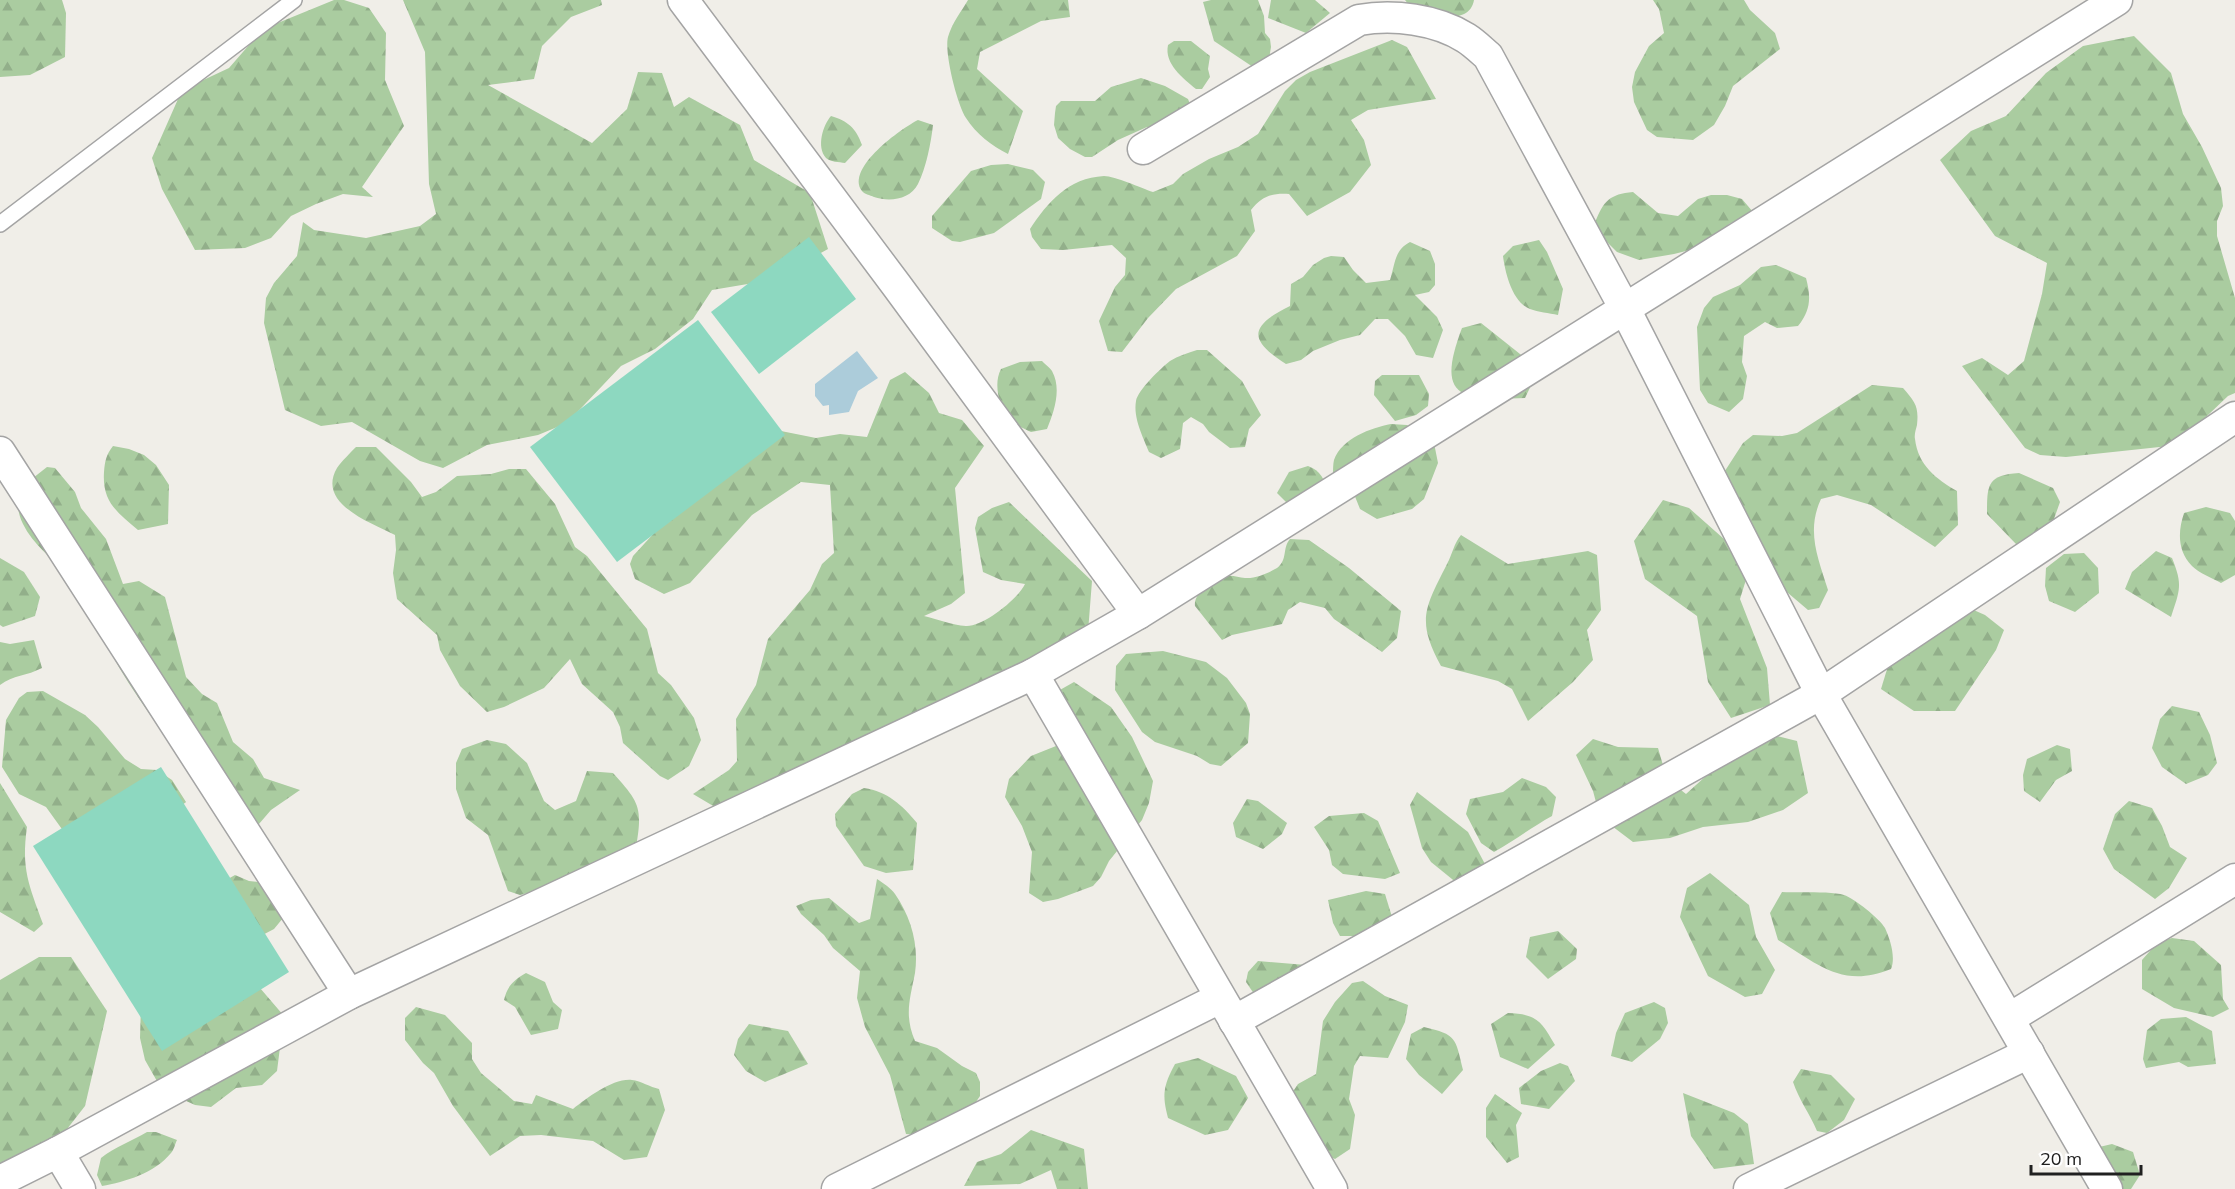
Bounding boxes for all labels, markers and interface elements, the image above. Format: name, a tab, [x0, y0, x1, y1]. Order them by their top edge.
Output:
scale bar	[2031, 1138, 2140, 1176]
text: 20 m	[2040, 1147, 2082, 1170]

